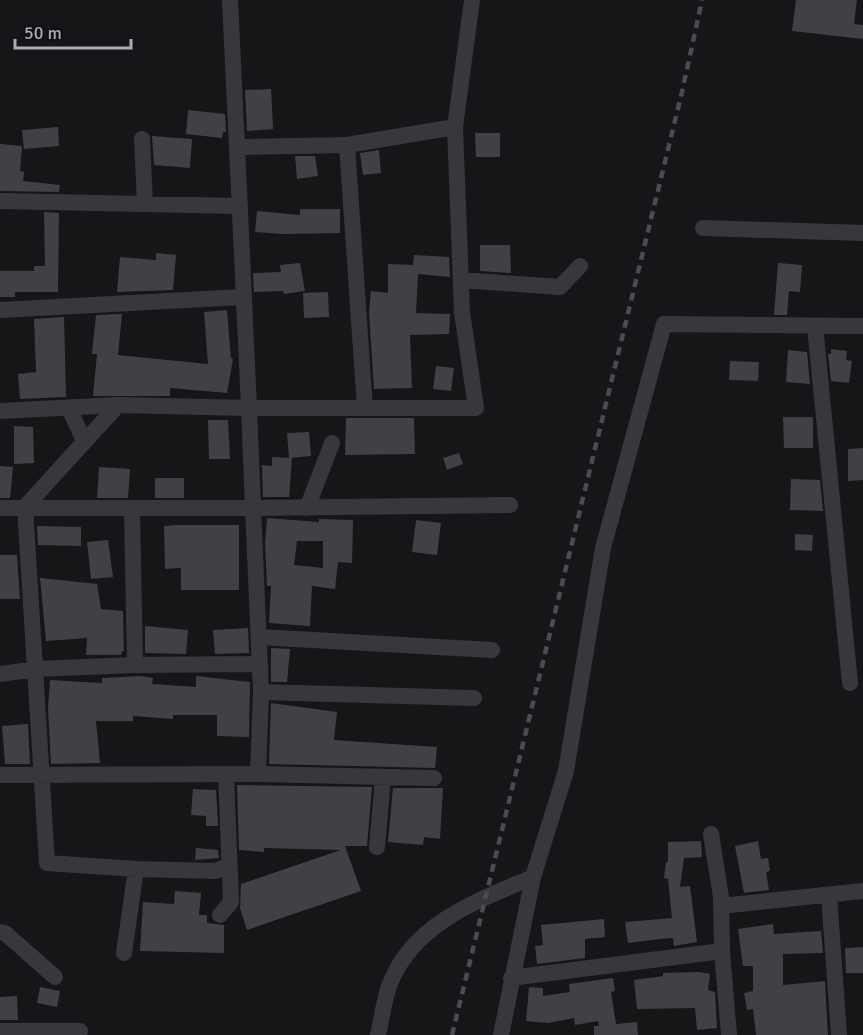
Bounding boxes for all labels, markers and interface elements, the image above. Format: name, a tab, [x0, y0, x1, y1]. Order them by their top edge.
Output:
scale bar	[15, 12, 130, 50]
text: 50 m	[24, 22, 62, 44]

